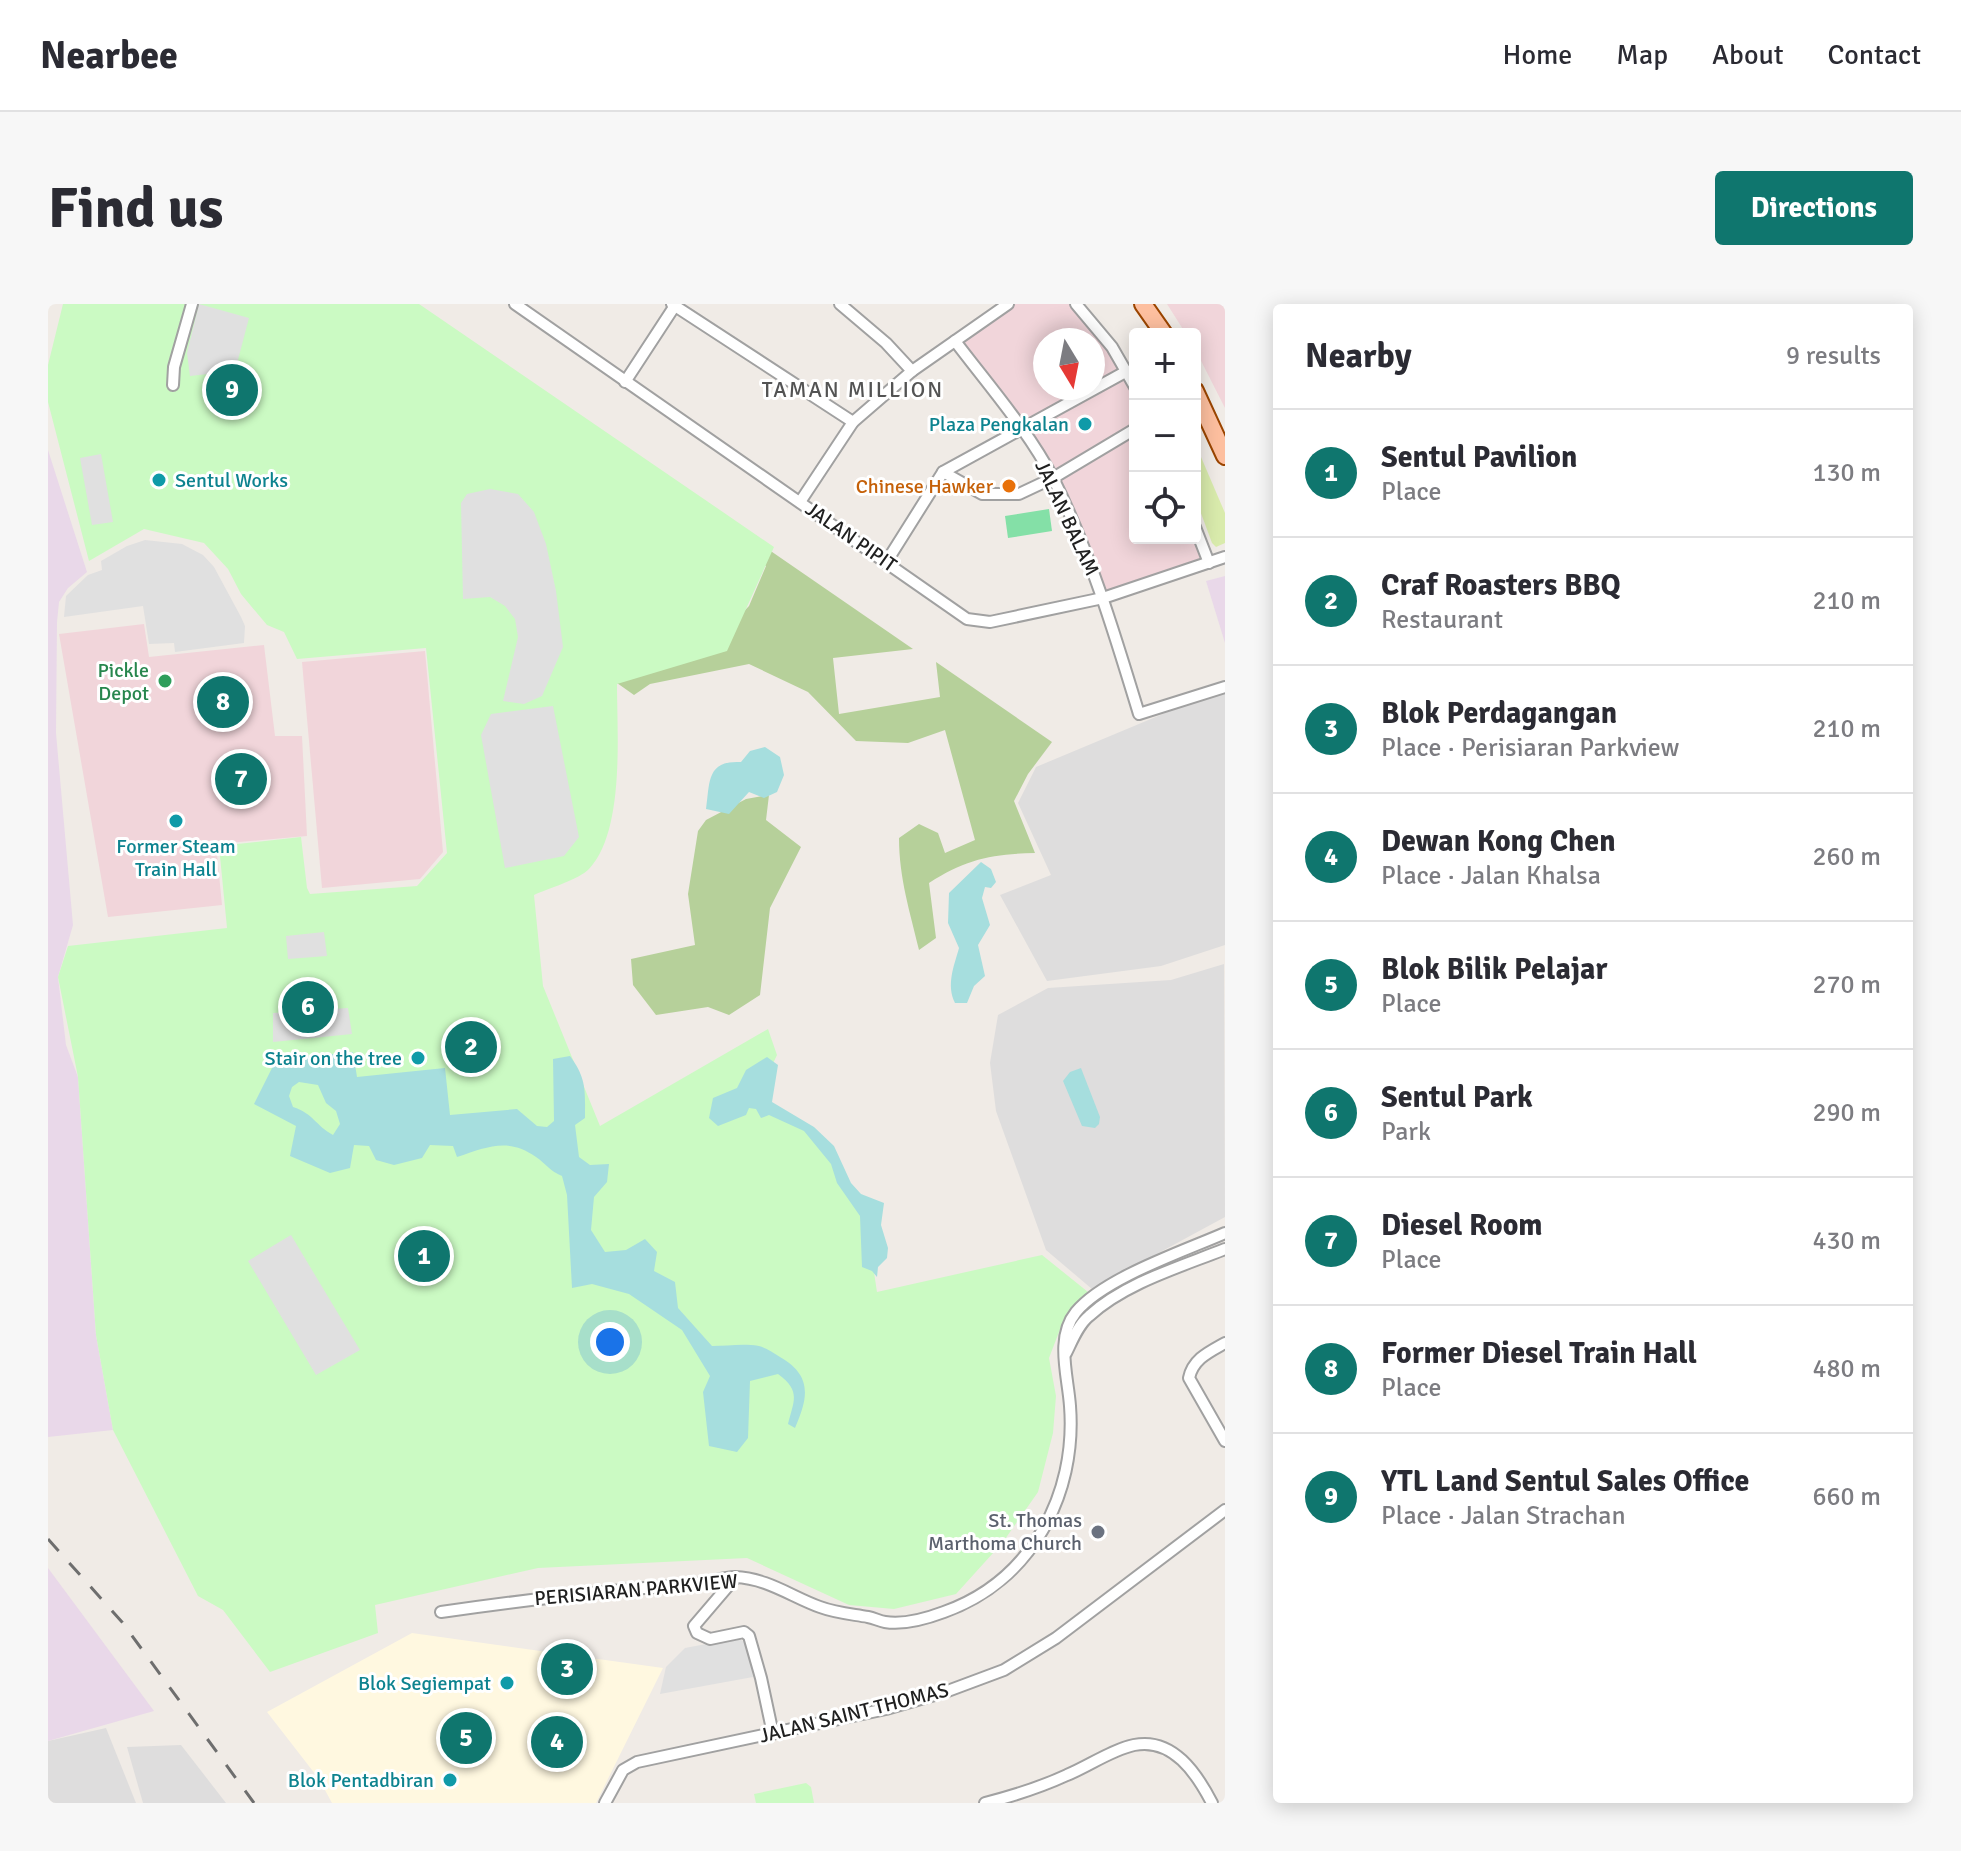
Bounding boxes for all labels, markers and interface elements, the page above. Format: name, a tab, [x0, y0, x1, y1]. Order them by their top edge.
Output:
text: Nearbee	[40, 32, 178, 79]
text: Home	[1503, 38, 1572, 72]
text: Map	[1616, 38, 1668, 72]
text: About	[1712, 38, 1784, 72]
text: Contact	[1828, 38, 1921, 72]
button: Directions	[1715, 171, 1913, 245]
text: Find us	[48, 174, 223, 243]
north arrow	[1033, 328, 1105, 400]
map controls	[1129, 328, 1201, 544]
button: +	[1129, 328, 1201, 400]
text: Nearby	[1305, 335, 1412, 377]
text: 9 results	[1786, 340, 1881, 372]
pin: 9	[206, 360, 258, 420]
district label: TAMAN MILLION	[762, 376, 944, 403]
button: −	[1129, 400, 1201, 472]
place label: Plaza Pengkalan	[929, 412, 1069, 437]
marker: Plaza Pengkalan	[1076, 415, 1094, 433]
text: Sentul Pavilion	[1381, 439, 1577, 476]
street label: JALAN BALAM	[1029, 456, 1105, 580]
text: 1	[1324, 457, 1338, 489]
text: 130 m	[1812, 457, 1881, 489]
place label: Sentul Works	[175, 468, 288, 493]
marker: Sentul Works	[150, 471, 168, 489]
button: locate	[1129, 472, 1201, 544]
place label: Chinese Hawker	[856, 474, 994, 499]
text: Place	[1381, 476, 1442, 508]
marker: Chinese Hawker	[1000, 477, 1018, 495]
street label: JALAN PIPIT	[801, 496, 902, 578]
text: Craf Roasters BBQ	[1381, 567, 1621, 604]
text: 2	[1324, 585, 1338, 617]
text: 210 m	[1812, 585, 1881, 617]
text: Restaurant	[1381, 604, 1503, 636]
place label: Pickle Depot	[97, 658, 149, 706]
marker: Pickle Depot	[156, 672, 174, 690]
pin: 8	[197, 672, 249, 732]
text: Blok Perdagangan	[1381, 695, 1617, 732]
text: 3	[1324, 713, 1338, 745]
text: 210 m	[1812, 713, 1881, 745]
text: Place · Perisiaran Parkview	[1381, 732, 1679, 764]
pin: 7	[215, 749, 267, 809]
marker: Former Steam Train Hall	[167, 812, 185, 830]
text: Dewan Kong Chen	[1381, 823, 1616, 860]
place label: Former Steam Train Hall	[116, 834, 236, 882]
text: 4	[1324, 841, 1338, 873]
text: 260 m	[1812, 841, 1881, 873]
text: Place · Jalan Khalsa	[1381, 860, 1601, 892]
text: Blok Bilik Pelajar	[1381, 951, 1607, 988]
text: 5	[1324, 969, 1338, 1001]
text: 270 m	[1812, 969, 1881, 1001]
pin: 6	[282, 977, 334, 1037]
text: Place	[1381, 988, 1442, 1020]
pin: 2	[445, 1017, 497, 1077]
place label: Stair on the tree	[265, 1046, 402, 1071]
marker: Stair on the tree	[409, 1049, 427, 1067]
text: Sentul Park	[1381, 1079, 1533, 1116]
text: 6	[1324, 1097, 1338, 1129]
text: 290 m	[1812, 1097, 1881, 1129]
text: Park	[1381, 1116, 1431, 1148]
text: Diesel Room	[1381, 1207, 1543, 1244]
text: 7	[1324, 1225, 1338, 1257]
text: 430 m	[1812, 1225, 1881, 1257]
pin: 1	[398, 1226, 450, 1286]
text: Place	[1381, 1244, 1442, 1276]
your location	[590, 1322, 630, 1362]
text: Former Diesel Train Hall	[1381, 1335, 1697, 1372]
text: 8	[1324, 1353, 1338, 1385]
text: 480 m	[1812, 1353, 1881, 1385]
text: Place	[1381, 1372, 1442, 1404]
text: YTL Land Sentul Sales Office	[1381, 1463, 1749, 1500]
text: 9	[1324, 1481, 1338, 1513]
text: 660 m	[1812, 1481, 1881, 1513]
text: Place · Jalan Strachan	[1381, 1500, 1626, 1532]
place label: St. Thomas Marthoma Church	[928, 1508, 1082, 1556]
marker: St. Thomas Marthoma Church	[1089, 1523, 1107, 1541]
street label: PERISIARAN PARKVIEW	[533, 1569, 739, 1611]
pin: 3	[541, 1639, 593, 1699]
place label: Blok Segiempat	[358, 1671, 491, 1696]
marker: Blok Segiempat	[498, 1674, 516, 1692]
street label: JALAN SAINT THOMAS	[757, 1677, 951, 1749]
pin: 5	[440, 1708, 492, 1768]
pin: 4	[531, 1712, 583, 1772]
place label: Blok Pentadbiran	[288, 1768, 434, 1793]
marker: Blok Pentadbiran	[441, 1771, 459, 1789]

